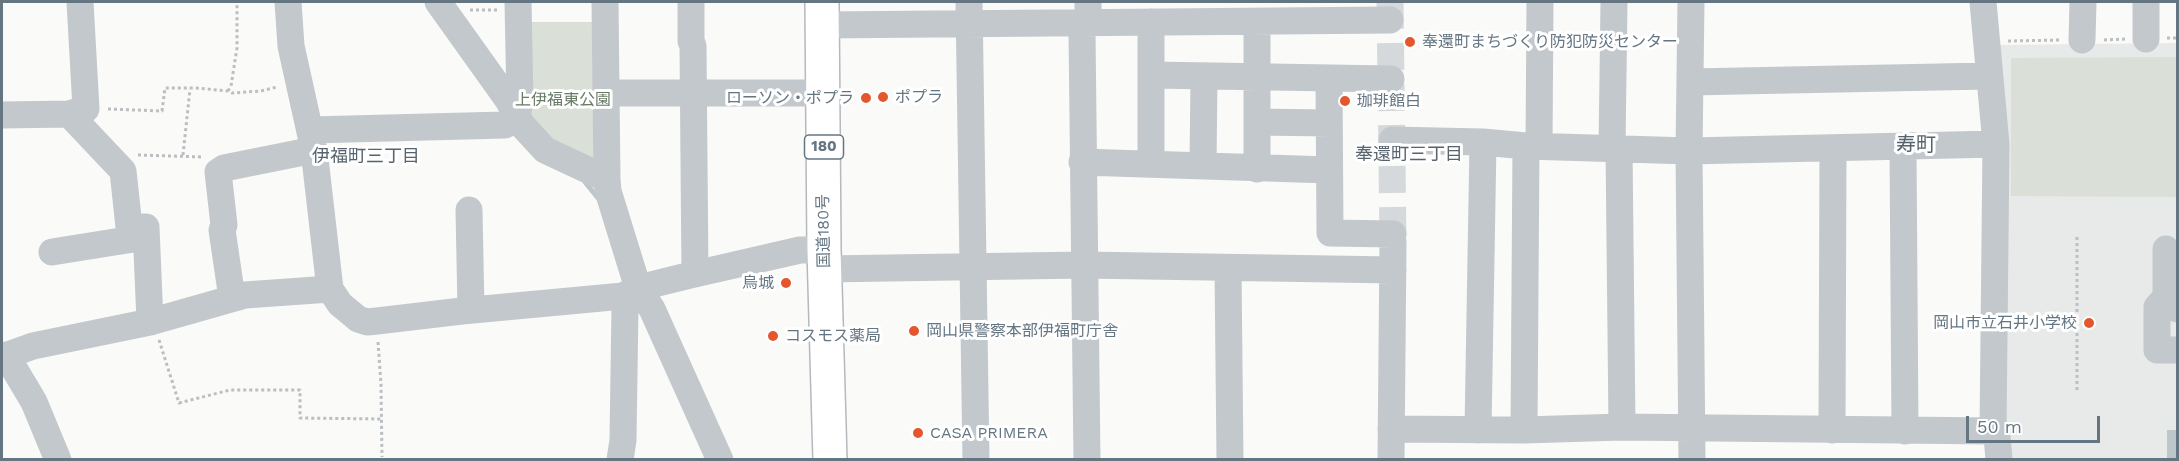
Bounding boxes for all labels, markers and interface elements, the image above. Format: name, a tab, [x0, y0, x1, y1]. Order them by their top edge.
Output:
place label: 奉還町まちづくり防犯防災センター	[1422, 32, 1678, 52]
marker: 奉還町まちづくり防犯防災センター	[1403, 35, 1417, 49]
place label: ポプラ	[895, 87, 943, 107]
place label: ローソン・ポプラ	[726, 88, 854, 108]
park label: 上伊福東公園	[515, 90, 611, 110]
marker: ポプラ	[876, 90, 890, 104]
marker: ローソン・ポプラ	[859, 91, 873, 105]
place label: 珈琲館白	[1357, 91, 1421, 111]
marker: 珈琲館白	[1338, 94, 1352, 108]
district label: 寿町	[1896, 133, 1936, 157]
road number: 180	[804, 135, 844, 159]
district label: 奉還町三丁目	[1355, 144, 1463, 166]
district label: 伊福町三丁目	[312, 146, 420, 168]
street label: 国道180号	[814, 194, 834, 268]
place label: 烏城	[742, 273, 774, 293]
marker: 烏城	[779, 276, 793, 290]
place label: 岡山市立石井小学校	[1933, 313, 2077, 333]
marker: 岡山市立石井小学校	[2082, 316, 2096, 330]
place label: 岡山県警察本部伊福町庁舎	[926, 321, 1118, 341]
marker: 岡山県警察本部伊福町庁舎	[907, 324, 921, 338]
place label: コスモス薬局	[785, 326, 881, 346]
marker: コスモス薬局	[766, 329, 780, 343]
scale bar	[1969, 404, 2102, 442]
text: 50 m	[1977, 416, 2022, 437]
place label: CASA PRIMERA	[930, 423, 1048, 443]
marker: CASA PRIMERA	[911, 426, 925, 440]

